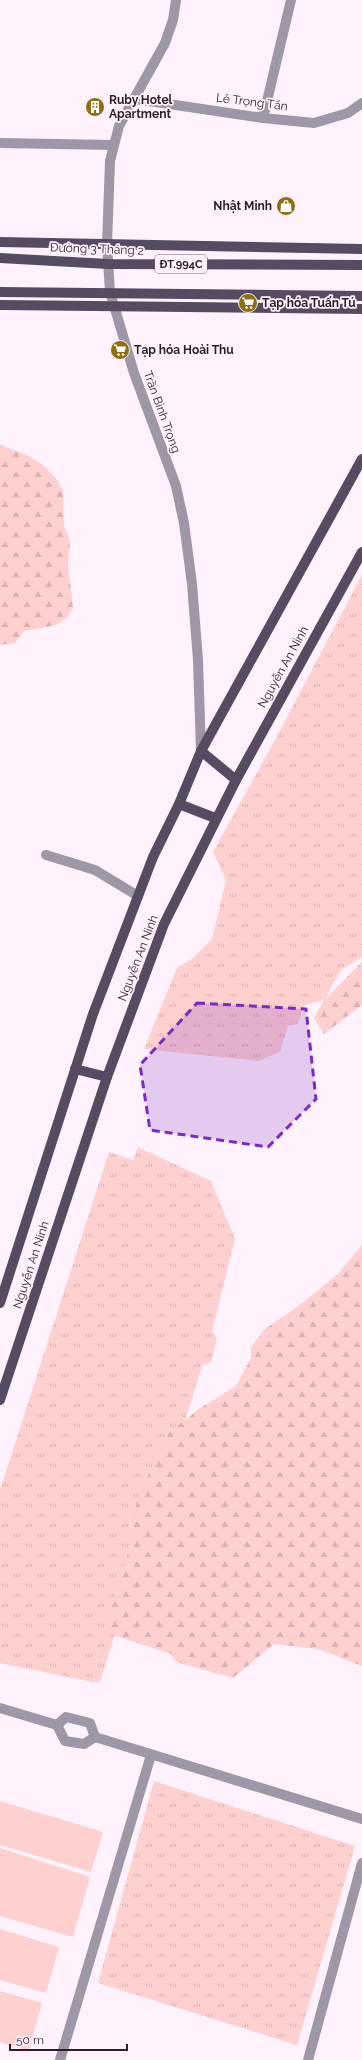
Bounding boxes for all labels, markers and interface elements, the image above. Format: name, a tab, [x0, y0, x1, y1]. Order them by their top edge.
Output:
street label: Lê Trọng Tấn	[215, 91, 289, 113]
place label: Ruby Hotel Apartment	[109, 93, 173, 121]
building icon: Ruby Hotel Apartment	[84, 96, 106, 118]
shop icon: Nhật Minh	[275, 195, 297, 217]
place label: Nhật Minh	[213, 199, 272, 213]
street label: Đường 3 Tháng 2	[50, 240, 144, 258]
road number: ĐT.994C	[155, 255, 207, 273]
supermarket icon: Tạp hóa Tuấn Tú	[237, 292, 259, 314]
place label: Tạp hóa Tuấn Tú	[262, 296, 356, 310]
supermarket icon: Tạp hóa Hoài Thu	[109, 339, 131, 361]
place label: Tạp hóa Hoài Thu	[134, 343, 234, 357]
street label: Trần Bình Trọng	[141, 369, 183, 455]
street label: Nguyễn An Ninh	[255, 624, 311, 710]
street label: Nguyễn An Ninh	[115, 913, 161, 1003]
street label: Nguyễn An Ninh	[10, 1220, 52, 1310]
scale bar	[10, 2026, 127, 2052]
text: 50 m	[16, 2033, 44, 2047]

